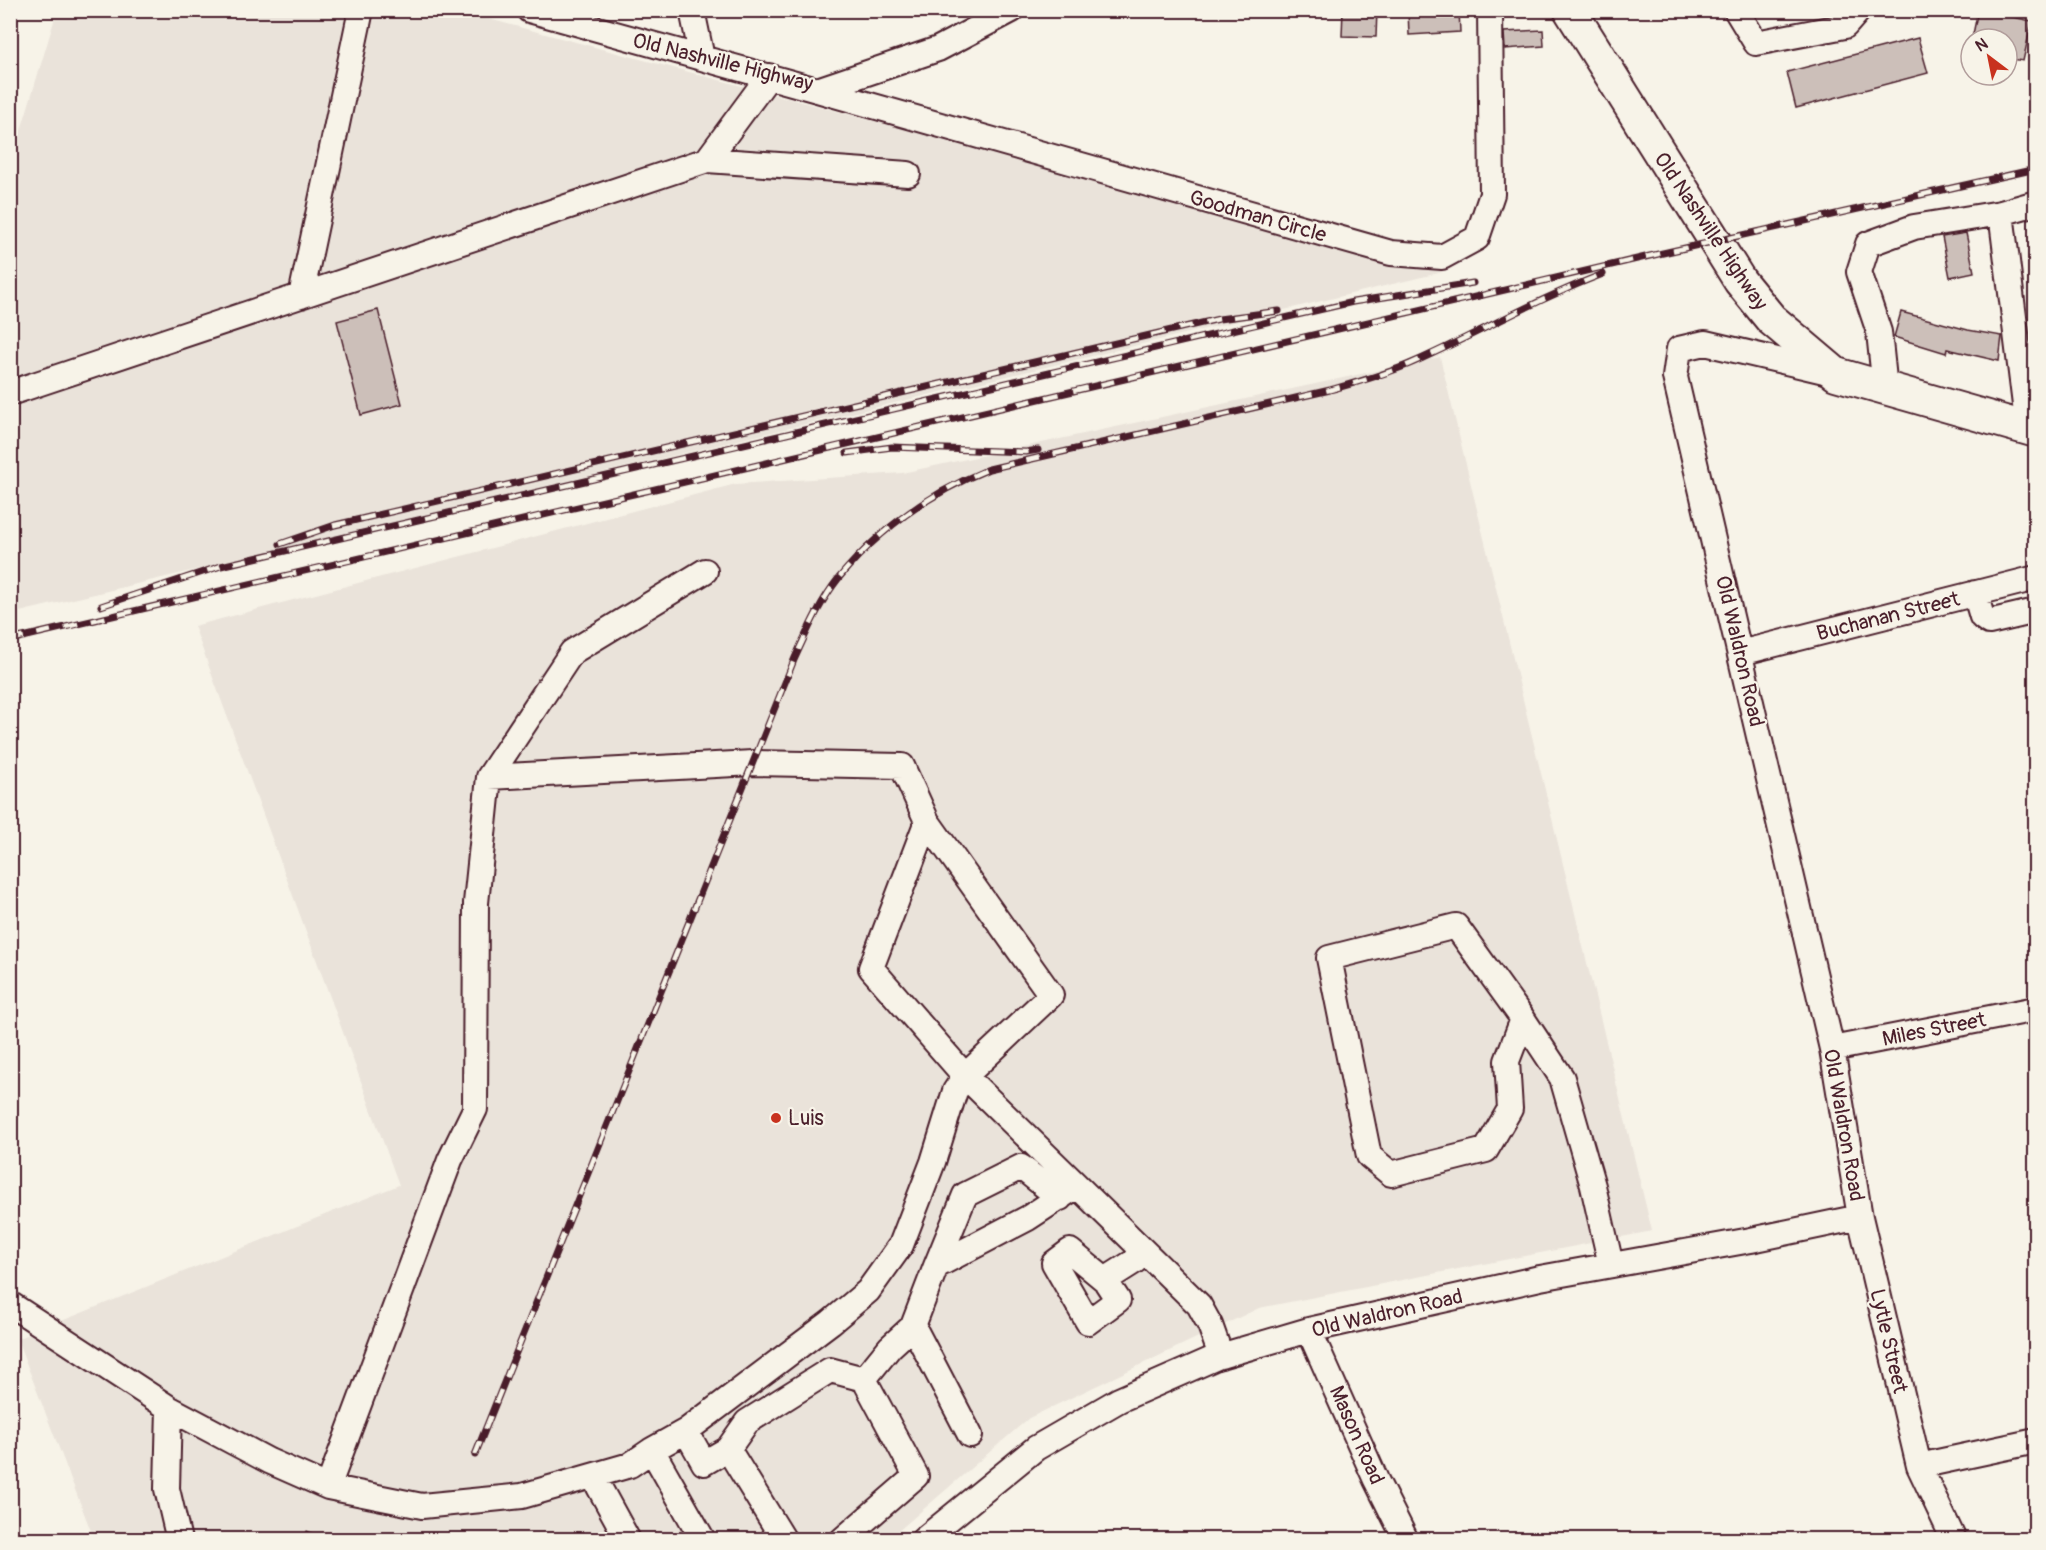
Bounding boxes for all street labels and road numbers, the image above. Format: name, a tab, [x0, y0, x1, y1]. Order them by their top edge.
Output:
street label: Old Nashville Highway	[630, 27, 816, 98]
street label: Old Nashville Highway	[1648, 147, 1774, 316]
street label: Goodman Circle	[1186, 184, 1330, 249]
street label: Old Waldron Road	[1709, 573, 1770, 729]
street label: Buchanan Street	[1814, 586, 1963, 647]
street label: Miles Street	[1880, 1006, 1989, 1053]
street label: Old Waldron Road	[1817, 1047, 1870, 1203]
street label: Old Waldron Road	[1309, 1283, 1465, 1344]
street label: Lytle Street	[1863, 1286, 1914, 1396]
street label: Mason Road	[1323, 1382, 1390, 1489]

